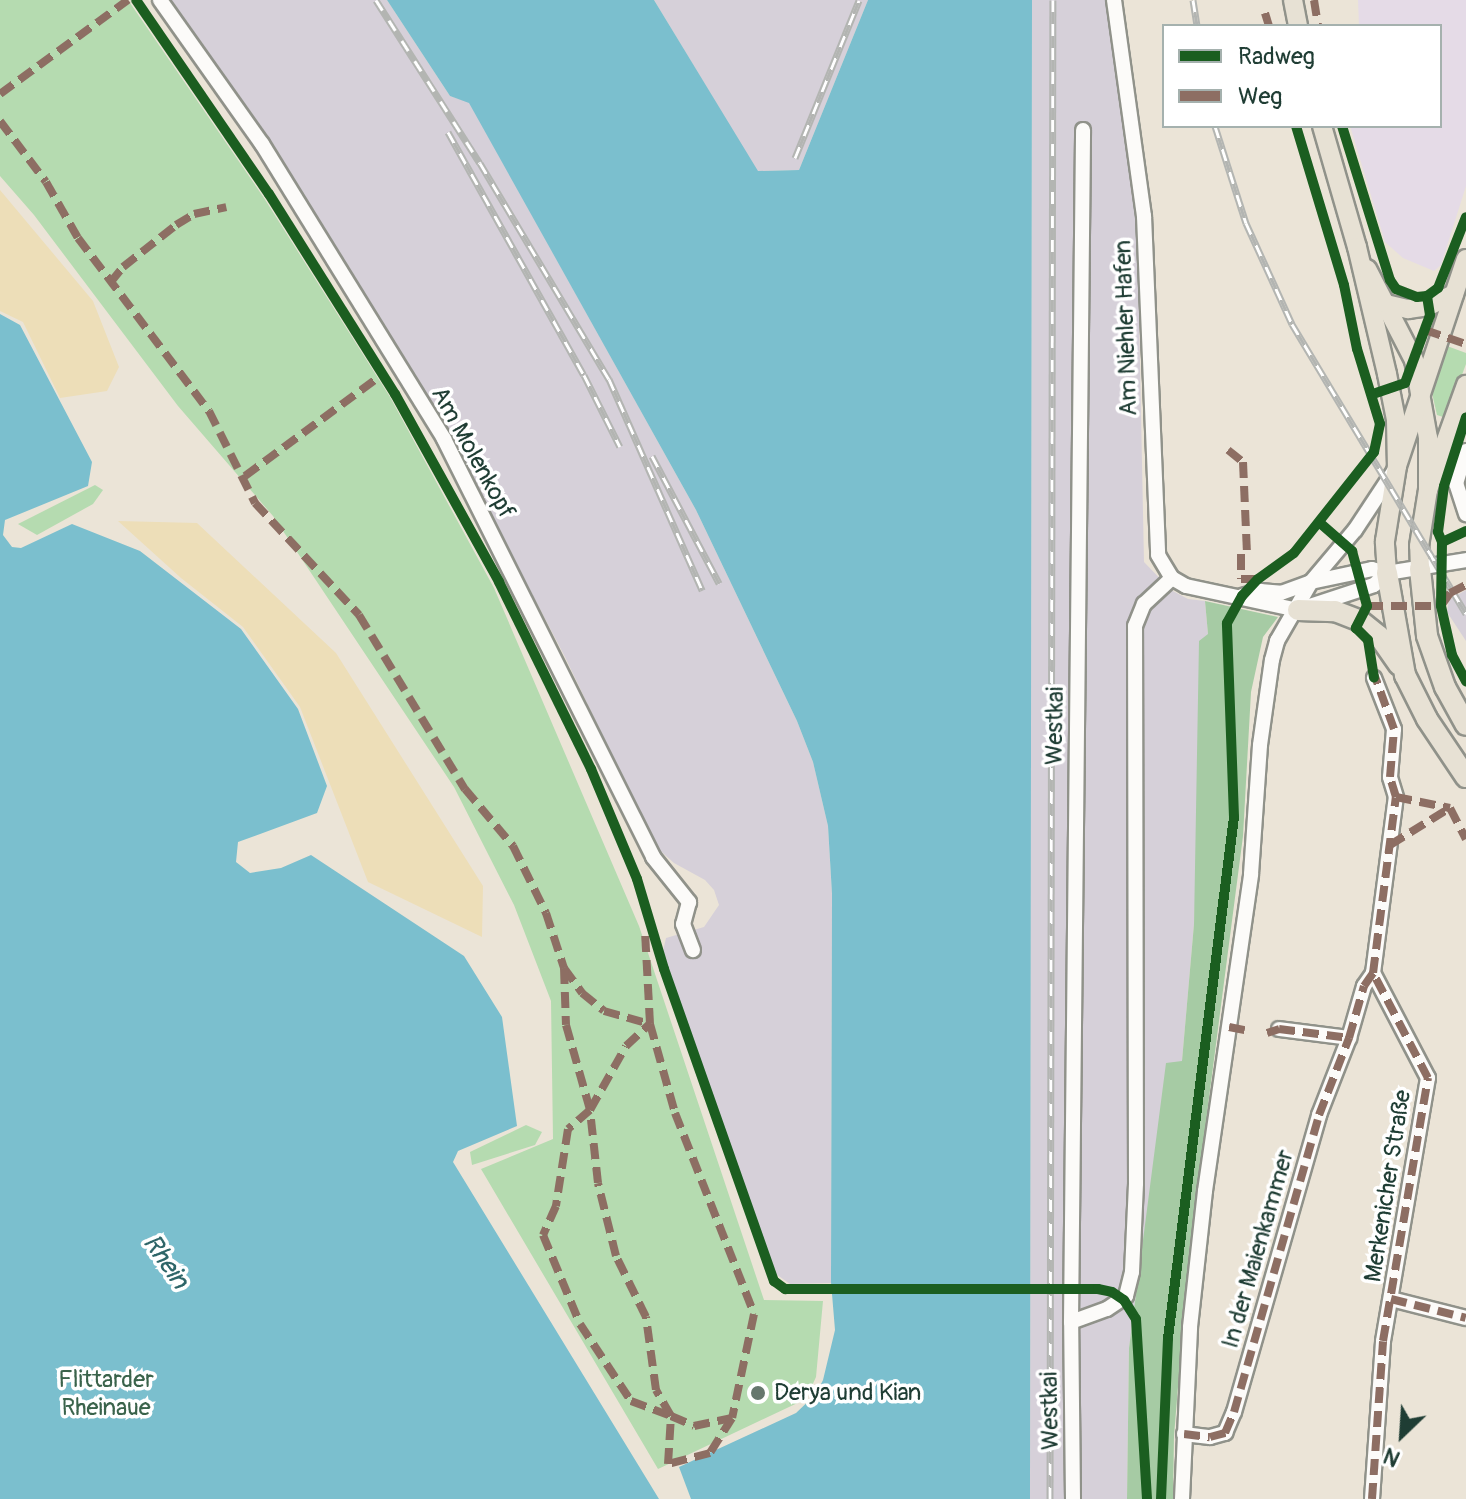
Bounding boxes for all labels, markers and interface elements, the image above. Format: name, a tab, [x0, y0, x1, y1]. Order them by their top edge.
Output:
legend	[1162, 24, 1442, 128]
text: Radweg	[1238, 42, 1315, 71]
text: Weg	[1238, 82, 1282, 111]
street label: Am Niehler Hafen	[1109, 239, 1143, 417]
street label: Am Molenkopf	[425, 382, 521, 524]
street label: Westkai	[1040, 687, 1070, 765]
street label: Merkenicher Straße	[1359, 1088, 1417, 1284]
street label: In der Maienkammer	[1216, 1146, 1300, 1352]
water label: Rhein	[135, 1229, 195, 1295]
park label: Flittarder Rheinaue	[58, 1366, 154, 1422]
street label: Westkai	[1035, 1372, 1065, 1450]
place label: Derya und Kian	[774, 1379, 921, 1407]
marker: Derya und Kian	[749, 1384, 767, 1402]
north arrow	[1362, 1395, 1442, 1475]
text: N	[1379, 1441, 1405, 1473]

